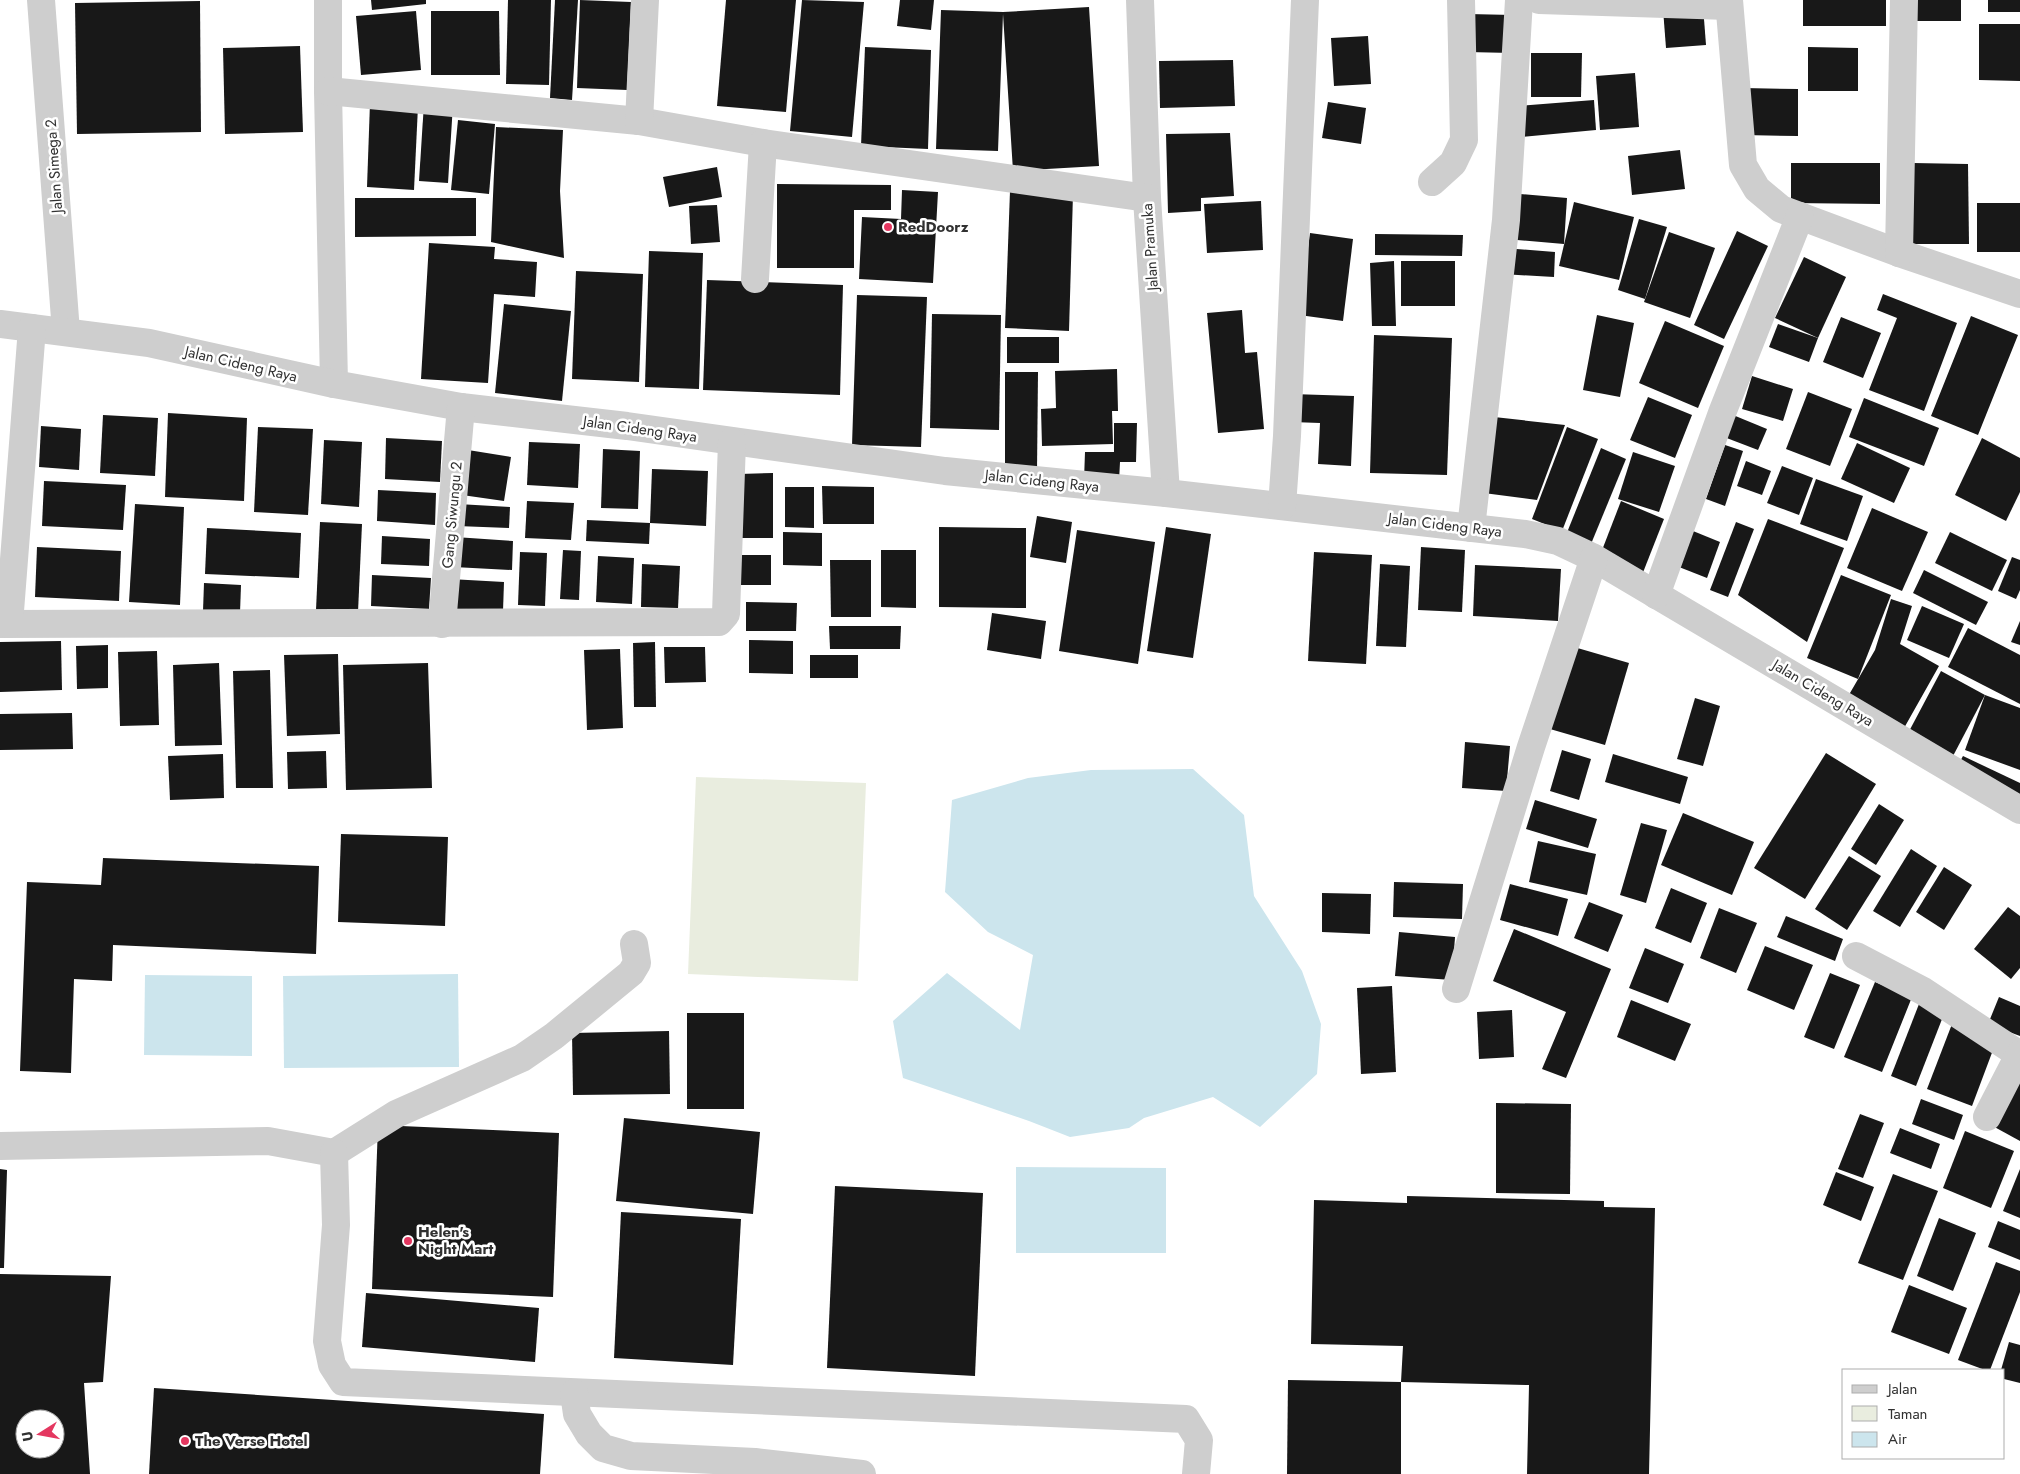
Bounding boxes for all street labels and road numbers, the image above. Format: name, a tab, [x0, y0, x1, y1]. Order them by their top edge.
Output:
street label: Jalan Simega 2	[40, 118, 68, 216]
street label: Jalan Pramuka	[1136, 203, 1164, 293]
street label: Jalan Cideng Raya	[181, 340, 299, 388]
street label: Jalan Cideng Raya	[580, 410, 698, 448]
street label: Gang Siwungu 2	[436, 461, 468, 569]
street label: Jalan Cideng Raya	[982, 464, 1100, 498]
street label: Jalan Cideng Raya	[1385, 507, 1503, 543]
street label: Jalan Cideng Raya	[1767, 653, 1878, 732]

